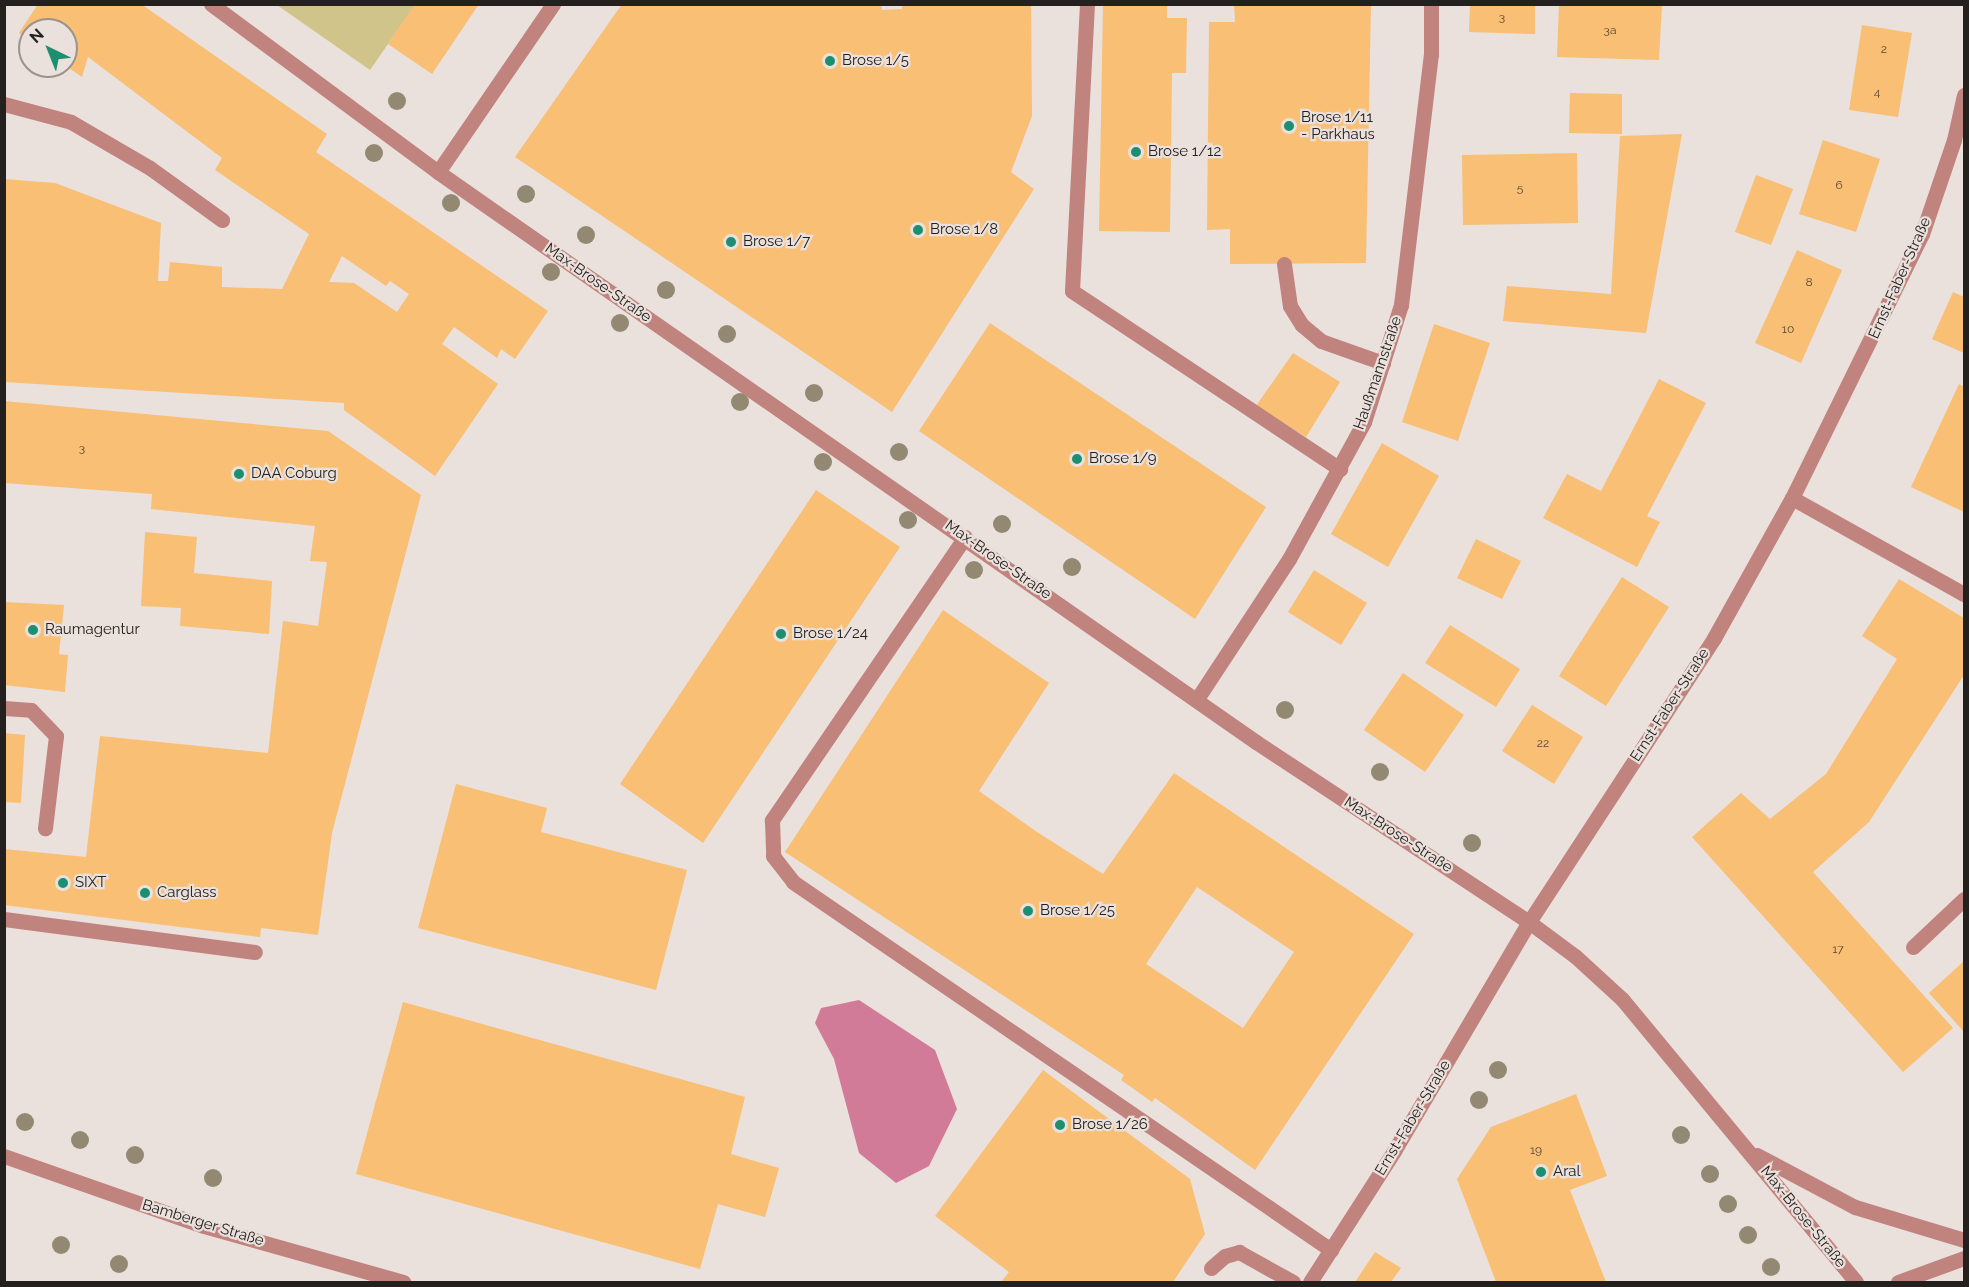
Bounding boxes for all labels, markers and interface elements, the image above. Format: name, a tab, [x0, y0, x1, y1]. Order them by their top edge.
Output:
house number: 3	[1499, 11, 1505, 25]
north arrow	[18, 18, 78, 78]
house number: 3a	[1604, 24, 1616, 38]
text: N	[26, 25, 48, 47]
house number: 2	[1881, 43, 1887, 57]
place label: Brose 1/5	[842, 52, 909, 70]
marker: Brose 1/5	[823, 54, 837, 68]
house number: 4	[1874, 86, 1880, 100]
place label: Brose 1/11 - Parkhaus	[1301, 108, 1375, 143]
marker: Brose 1/11 - Parkhaus	[1282, 119, 1296, 133]
place label: Brose 1/12	[1148, 143, 1221, 161]
marker: Brose 1/12	[1129, 145, 1143, 159]
house number: 6	[1835, 179, 1843, 193]
house number: 5	[1517, 182, 1523, 196]
street label: Ernst-Faber-Straße	[1865, 214, 1935, 342]
place label: Brose 1/8	[930, 221, 998, 239]
marker: Brose 1/8	[911, 223, 925, 237]
place label: Brose 1/7	[743, 233, 810, 251]
marker: Brose 1/7	[724, 235, 738, 249]
street label: Max-Brose-Straße	[541, 240, 655, 326]
house number: 8	[1805, 276, 1813, 290]
street label: Haußmannstraße	[1350, 314, 1406, 432]
house number: 10	[1782, 323, 1794, 337]
house number: 3	[79, 442, 85, 456]
place label: Brose 1/9	[1089, 450, 1157, 468]
marker: Brose 1/9	[1070, 452, 1084, 466]
place label: DAA Coburg	[251, 465, 337, 483]
marker: DAA Coburg	[232, 467, 246, 481]
street label: Max-Brose-Straße	[941, 517, 1055, 603]
place label: Raumagentur	[45, 621, 140, 639]
marker: Raumagentur	[26, 623, 40, 637]
place label: Brose 1/24	[793, 625, 868, 643]
marker: Brose 1/24	[774, 627, 788, 641]
street label: Ernst-Faber-Straße	[1627, 645, 1713, 765]
house number: 22	[1537, 737, 1549, 751]
street label: Max-Brose-Straße	[1340, 793, 1456, 877]
place label: SIXT	[75, 874, 106, 892]
marker: SIXT	[56, 876, 70, 890]
place label: Carglass	[157, 884, 217, 902]
marker: Carglass	[138, 886, 152, 900]
place label: Brose 1/25	[1040, 902, 1115, 920]
marker: Brose 1/25	[1021, 904, 1035, 918]
house number: 17	[1832, 943, 1844, 957]
street label: Ernst-Faber-Straße	[1371, 1057, 1455, 1179]
place label: Brose 1/26	[1072, 1116, 1148, 1134]
marker: Brose 1/26	[1053, 1118, 1067, 1132]
house number: 19	[1530, 1144, 1542, 1158]
place label: Aral	[1553, 1163, 1581, 1181]
street label: Max-Brose-Straße	[1756, 1163, 1850, 1271]
marker: Aral	[1534, 1165, 1548, 1179]
street label: Bamberger Straße	[140, 1196, 266, 1250]

